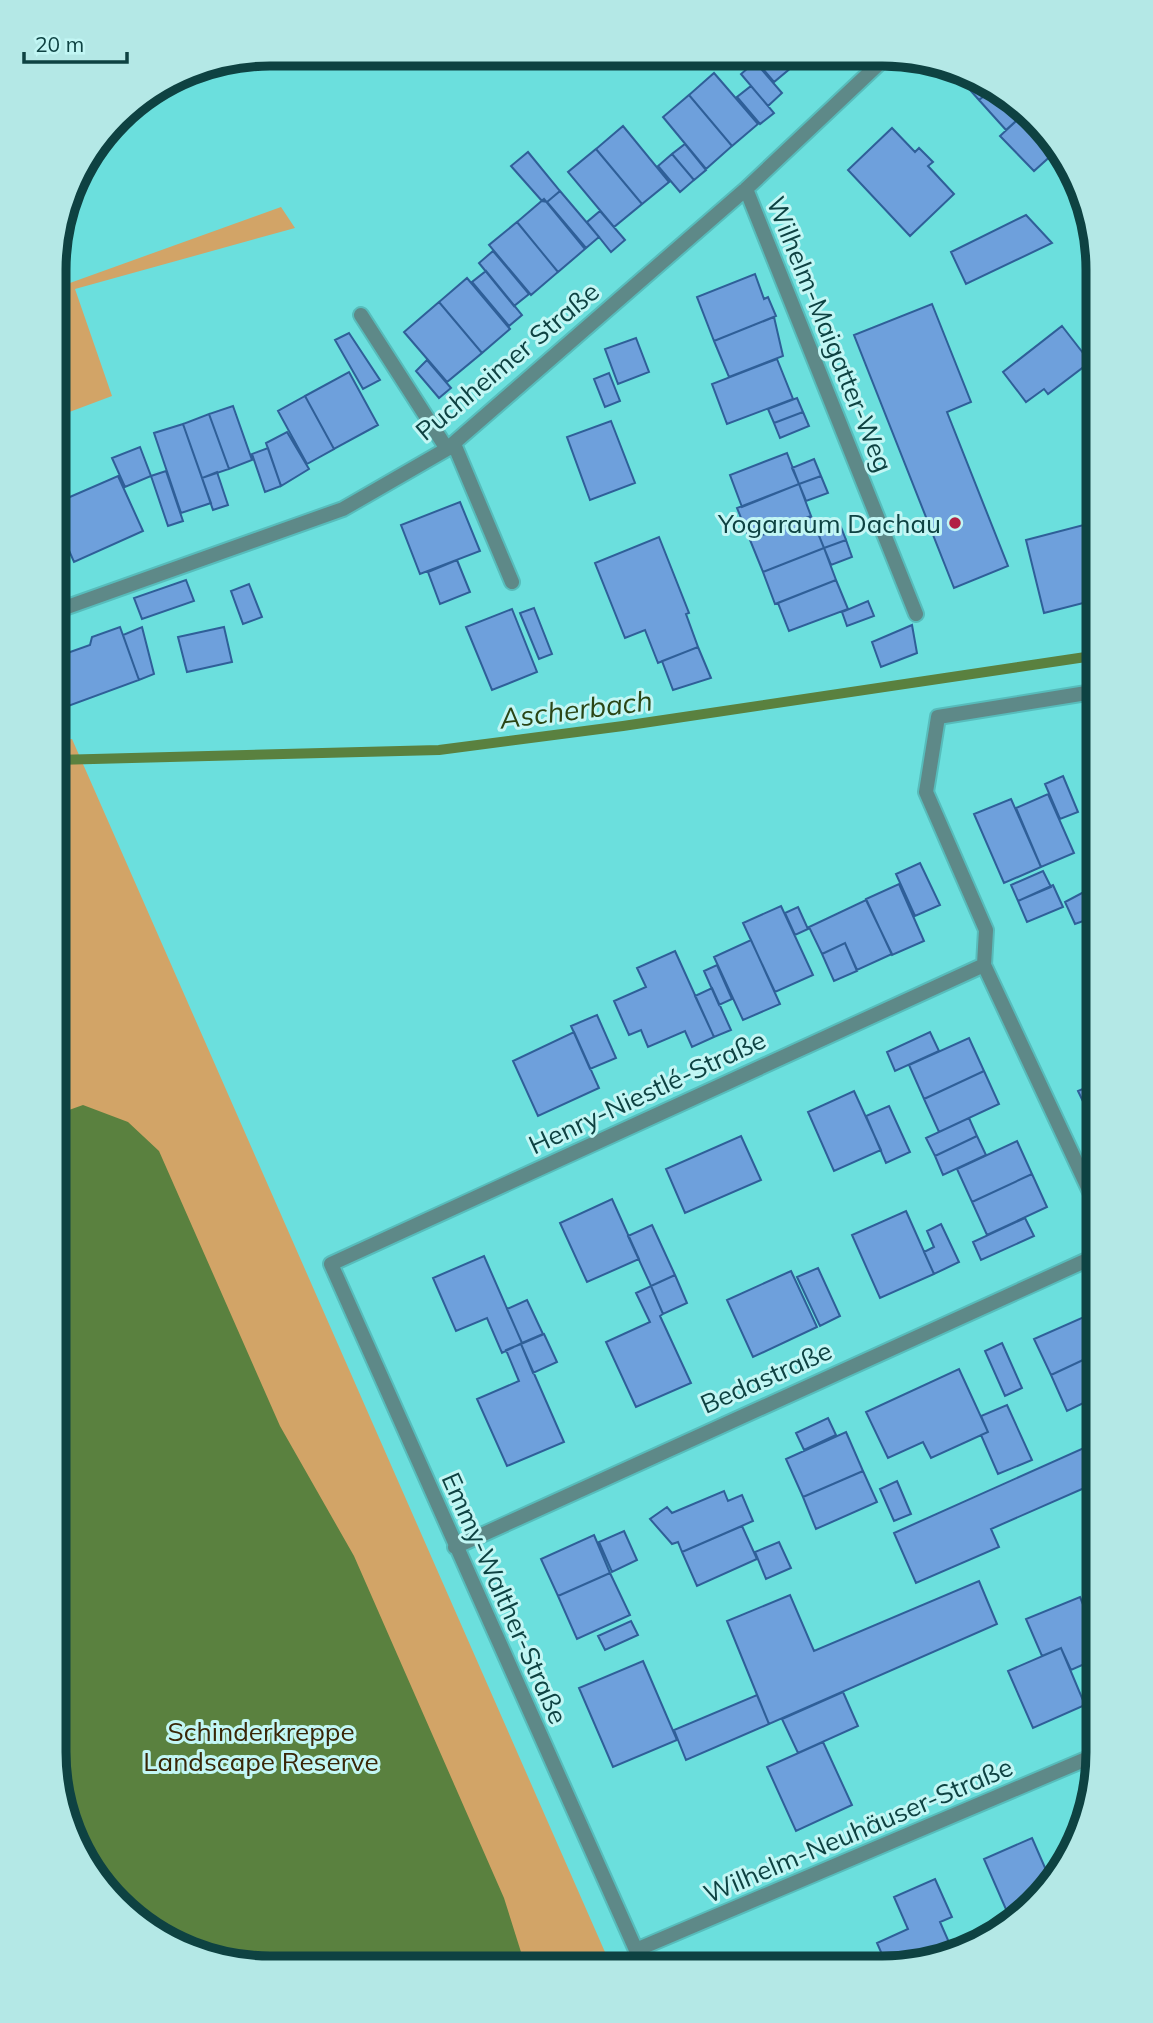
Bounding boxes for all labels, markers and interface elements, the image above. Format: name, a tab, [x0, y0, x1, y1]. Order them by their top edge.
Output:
scale bar	[24, 21, 128, 65]
text: 20 m	[35, 31, 84, 57]
street label: Wilhelm-Maigatter-Weg	[760, 192, 900, 476]
street label: Puchheimer Straße	[409, 275, 605, 447]
place label: Yogaraum Dachau	[717, 507, 941, 540]
marker: Yogaraum Dachau	[947, 515, 963, 531]
water label: Ascherbach	[497, 682, 654, 736]
street label: Henry-Niestlé-Straße	[523, 1023, 771, 1161]
street label: Bedastraße	[695, 1333, 837, 1421]
street label: Emmy-Walther-Straße	[435, 1467, 575, 1729]
park label: Schinderkreppe Landscape Reserve	[143, 1715, 379, 1778]
street label: Wilhelm-Neuhäuser-Straße	[699, 1750, 1017, 1910]

